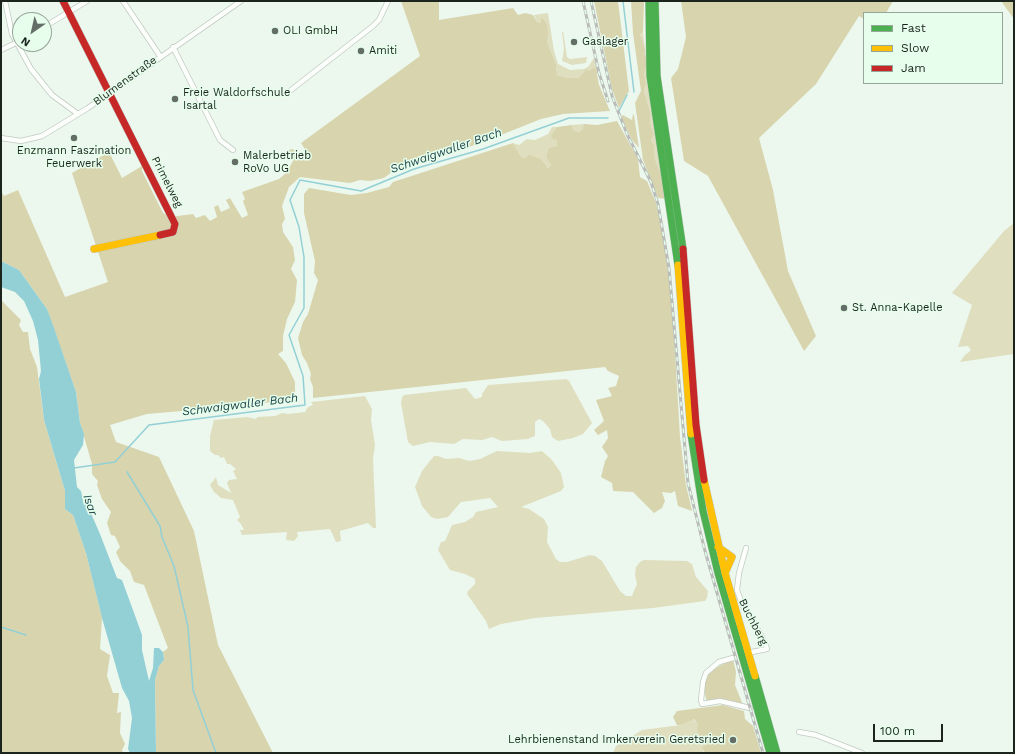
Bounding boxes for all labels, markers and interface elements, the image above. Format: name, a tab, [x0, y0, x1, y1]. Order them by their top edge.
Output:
north arrow	[12, 12, 52, 52]
legend	[863, 12, 1003, 84]
text: Fast	[901, 21, 926, 35]
place label: OLI GmbH	[283, 24, 338, 38]
marker: OLI GmbH	[270, 26, 280, 36]
text: N	[19, 34, 33, 49]
place label: Gaslager	[582, 35, 628, 49]
marker: Gaslager	[569, 37, 579, 47]
text: Slow	[901, 41, 929, 55]
place label: Amiti	[369, 44, 397, 58]
marker: Amiti	[356, 46, 366, 56]
street label: Blumenstraße	[91, 54, 159, 108]
text: Jam	[901, 61, 926, 75]
place label: Freie Waldorfschule Isartal	[183, 86, 290, 112]
marker: Freie Waldorfschule Isartal	[170, 94, 180, 104]
water label: Schwaigwaller Bach	[388, 125, 504, 177]
marker: Enzmann Faszination Feuerwerk	[69, 133, 79, 143]
place label: Enzmann Faszination Feuerwerk	[17, 144, 131, 170]
place label: Malerbetrieb RoVo UG	[243, 149, 311, 175]
street label: Primelweg	[149, 154, 185, 210]
marker: Malerbetrieb RoVo UG	[230, 157, 240, 167]
place label: St. Anna-Kapelle	[852, 301, 942, 315]
marker: St. Anna-Kapelle	[839, 303, 849, 313]
water label: Schwaigwaller Bach	[181, 391, 299, 419]
water label: Isar	[80, 493, 100, 517]
street label: Buchberg	[736, 597, 770, 647]
scale bar	[875, 716, 945, 742]
text: 100 m	[880, 724, 915, 738]
place label: Lehrbienenstand Imkerverein Geretsried	[508, 733, 725, 747]
marker: Lehrbienenstand Imkerverein Geretsried	[728, 735, 738, 745]

